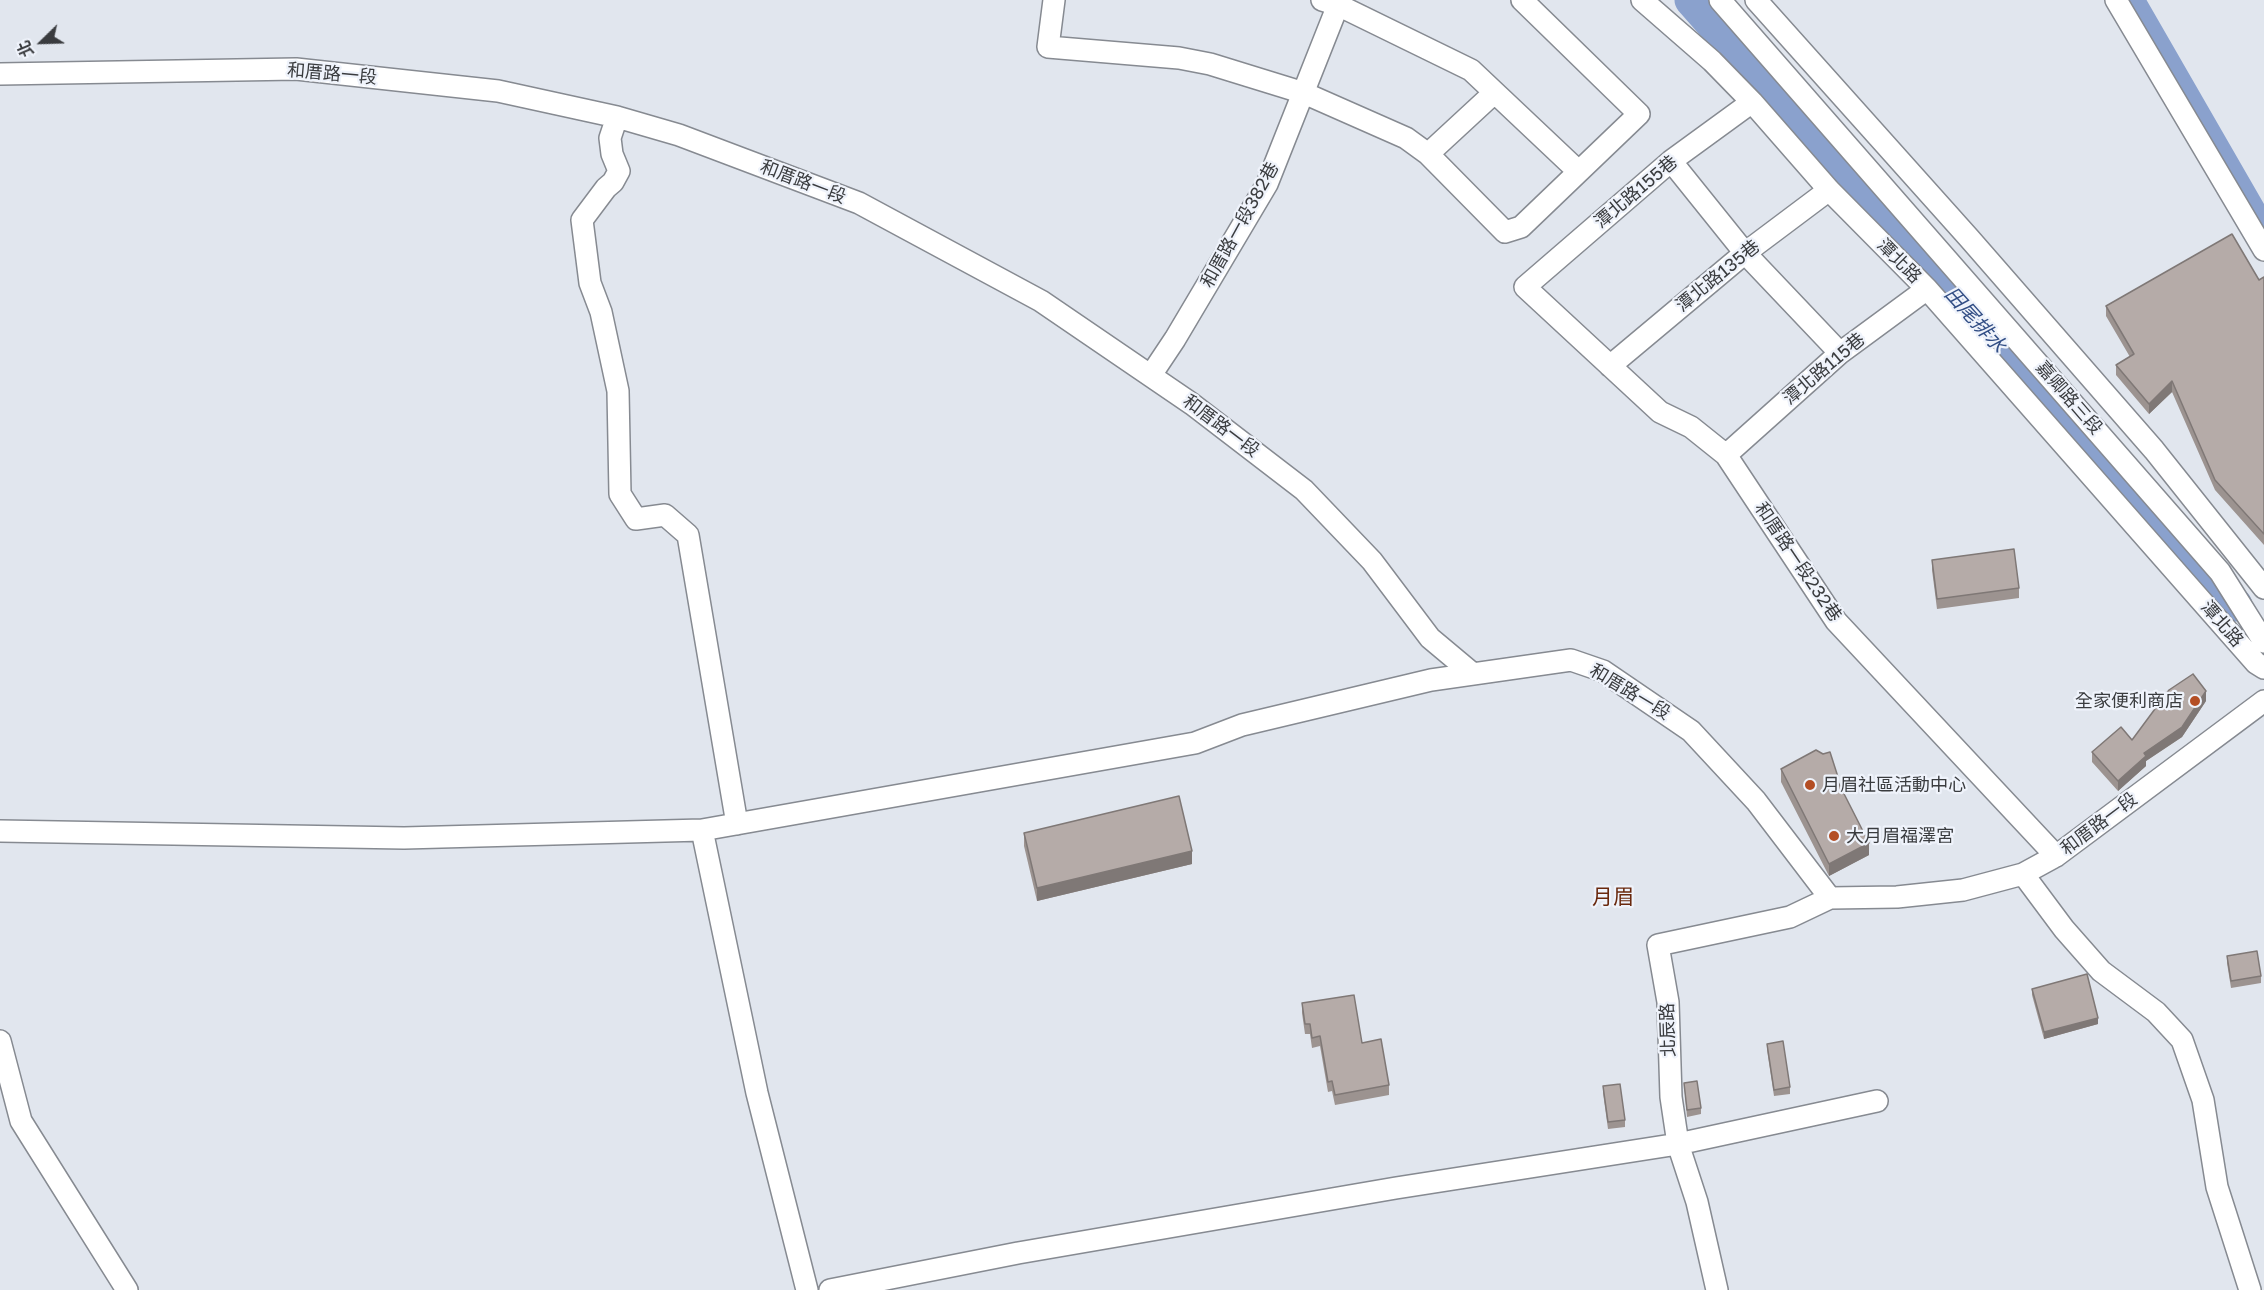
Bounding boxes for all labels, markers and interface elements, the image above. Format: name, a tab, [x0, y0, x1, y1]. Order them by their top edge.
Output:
north arrow	[12, 12, 72, 72]
text: 北	[13, 38, 38, 60]
street label: 和厝路一段	[286, 59, 378, 89]
street label: 潭北路155巷	[1590, 151, 1682, 233]
street label: 和厝路一段	[757, 156, 849, 208]
street label: 和厝路一段382巷	[1197, 159, 1283, 291]
street label: 潭北路	[1872, 234, 1926, 288]
street label: 潭北路135巷	[1672, 236, 1764, 316]
water label: 田尾排水	[1939, 282, 2011, 358]
street label: 潭北路115巷	[1779, 329, 1869, 409]
street label: 嘉卿路三段	[2031, 357, 2107, 439]
street label: 和厝路一段	[1179, 390, 1263, 462]
street label: 和厝路一段232巷	[1750, 498, 1846, 626]
street label: 潭北路	[2196, 597, 2248, 651]
street label: 和厝路一段	[1586, 660, 1674, 724]
place label: 全家便利商店	[2075, 690, 2183, 712]
marker: 全家便利商店	[2188, 694, 2202, 708]
place label: 月眉社區活動中心	[1822, 774, 1966, 796]
marker: 月眉社區活動中心	[1803, 778, 1817, 792]
street label: 和厝路一段	[2057, 788, 2141, 860]
place label: 大月眉福澤宮	[1846, 825, 1954, 847]
marker: 大月眉福澤宮	[1827, 829, 1841, 843]
district label: 月眉	[1592, 884, 1634, 910]
street label: 北辰路	[1656, 1003, 1680, 1057]

